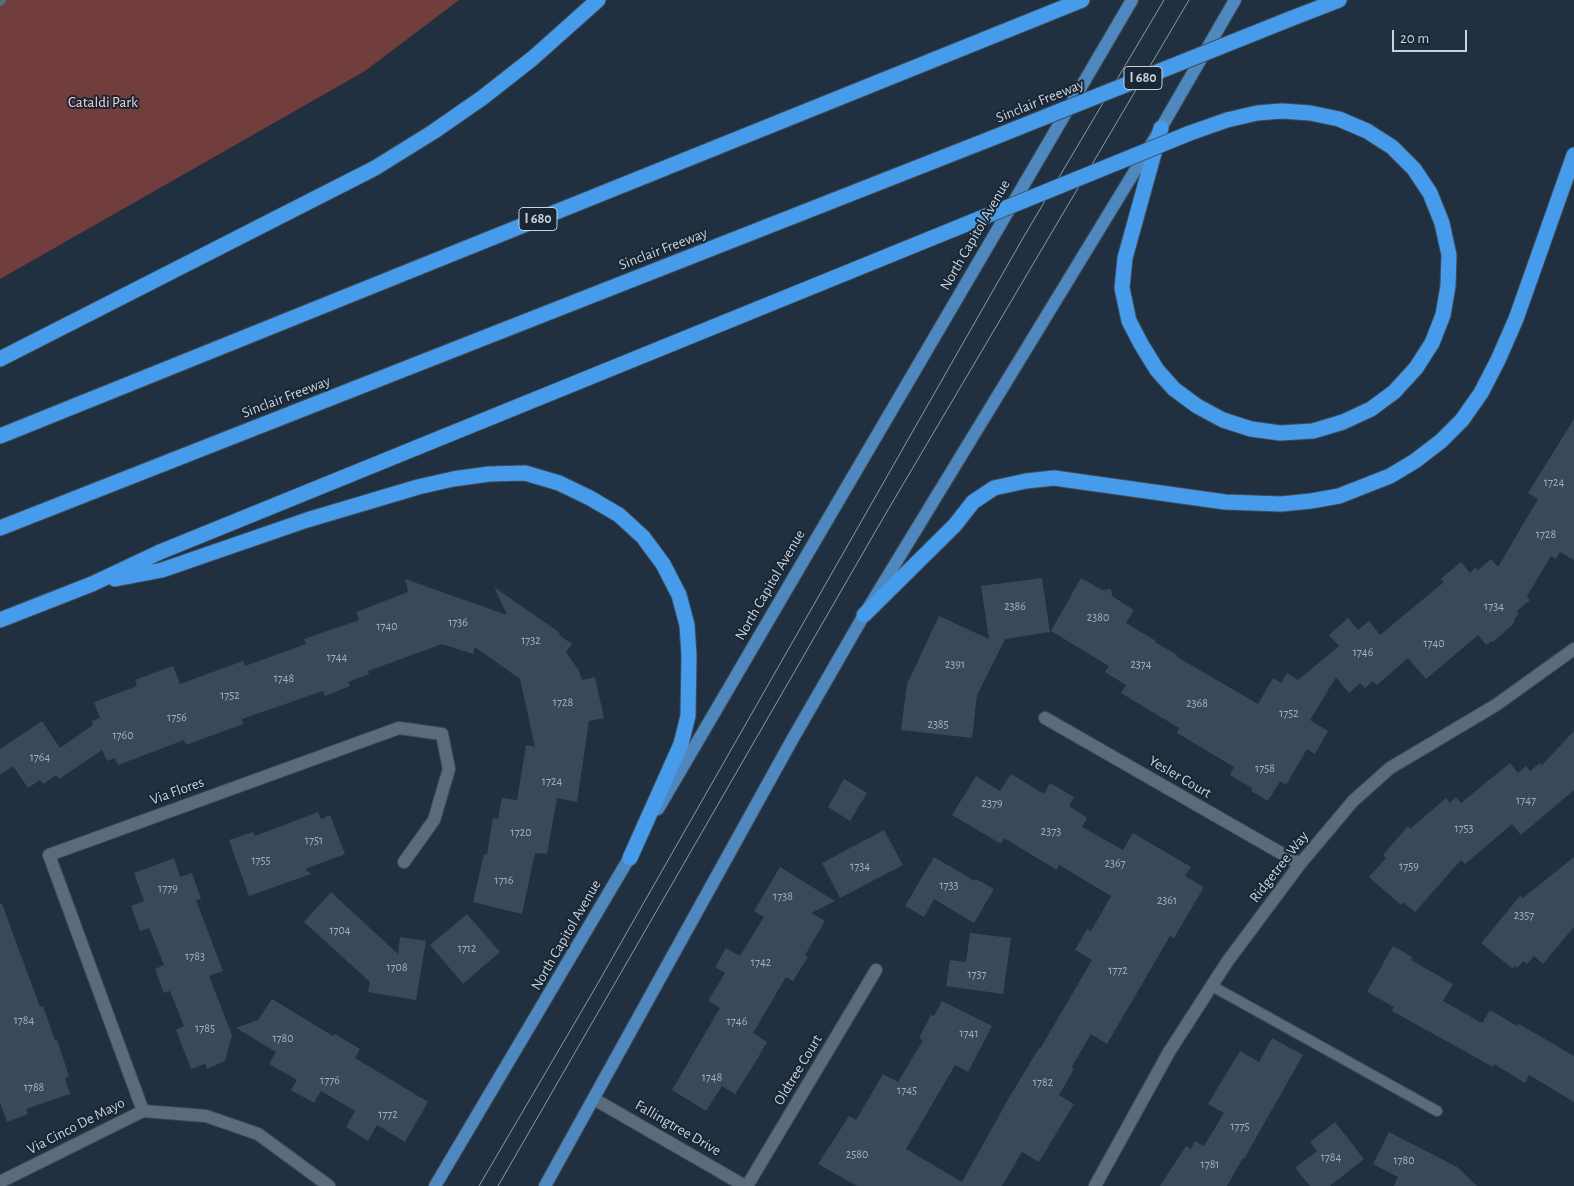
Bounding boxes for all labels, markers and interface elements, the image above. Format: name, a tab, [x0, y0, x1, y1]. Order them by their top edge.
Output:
scale bar	[1394, 20, 1469, 52]
text: 20 m	[1400, 31, 1429, 46]
road number: I 680	[1124, 66, 1162, 90]
street label: Sinclair Freeway	[993, 75, 1087, 127]
park label: Cataldi Park	[68, 93, 138, 111]
street label: North Capitol Avenue	[936, 176, 1014, 294]
road number: I 680	[519, 208, 557, 230]
street label: Sinclair Freeway	[616, 224, 710, 274]
street label: Sinclair Freeway	[239, 372, 333, 422]
house number: 1724	[1544, 475, 1564, 489]
street label: North Capitol Avenue	[731, 526, 809, 644]
house number: 1728	[1536, 527, 1556, 541]
house number: 2386	[1004, 599, 1026, 613]
house number: 1734	[1484, 599, 1504, 613]
house number: 2380	[1087, 610, 1109, 624]
house number: 1736	[448, 615, 468, 629]
house number: 1740	[376, 619, 398, 633]
house number: 1732	[521, 633, 541, 647]
house number: 1740	[1423, 636, 1445, 650]
house number: 1746	[1353, 645, 1373, 659]
house number: 1744	[327, 650, 347, 664]
house number: 2391	[945, 657, 965, 671]
house number: 2374	[1130, 657, 1152, 671]
house number: 1748	[274, 671, 294, 685]
house number: 1752	[220, 688, 240, 702]
house number: 1728	[553, 695, 573, 709]
house number: 2368	[1186, 696, 1208, 710]
house number: 1752	[1279, 706, 1299, 720]
house number: 1756	[167, 710, 187, 724]
house number: 2385	[927, 717, 949, 731]
house number: 1760	[112, 728, 134, 742]
house number: 1764	[30, 750, 50, 764]
street label: Yesler Court	[1145, 752, 1215, 802]
house number: 1758	[1255, 761, 1275, 775]
street label: Via Flores	[148, 773, 206, 809]
house number: 1724	[542, 774, 562, 788]
house number: 1747	[1516, 793, 1536, 807]
house number: 2379	[981, 796, 1003, 810]
house number: 1753	[1454, 821, 1474, 835]
house number: 2373	[1041, 824, 1061, 838]
house number: 1720	[511, 825, 531, 839]
street label: Ridgetree Way	[1246, 828, 1312, 906]
house number: 1751	[305, 833, 323, 847]
house number: 1755	[251, 853, 271, 867]
house number: 2367	[1104, 856, 1126, 870]
house number: 1734	[850, 859, 870, 873]
house number: 1759	[1399, 859, 1419, 873]
house number: 1716	[495, 873, 513, 887]
street label: North Capitol Avenue	[527, 876, 605, 994]
house number: 1733	[939, 878, 959, 892]
house number: 1779	[158, 881, 178, 895]
house number: 1738	[773, 889, 793, 903]
house number: 2361	[1157, 893, 1177, 907]
house number: 2357	[1514, 908, 1534, 922]
house number: 1704	[329, 923, 351, 937]
house number: 1712	[458, 941, 476, 955]
house number: 1783	[185, 949, 205, 963]
house number: 1742	[751, 955, 771, 969]
house number: 1708	[386, 960, 408, 974]
house number: 1772	[1108, 963, 1128, 977]
house number: 1737	[967, 967, 987, 981]
house number: 1784	[14, 1013, 34, 1027]
house number: 1746	[727, 1014, 747, 1028]
house number: 1785	[195, 1021, 215, 1035]
house number: 1741	[959, 1026, 979, 1040]
house number: 1780	[272, 1031, 294, 1045]
street label: Oldtree Court	[770, 1032, 826, 1108]
house number: 1748	[702, 1070, 722, 1084]
house number: 1776	[320, 1073, 340, 1087]
house number: 1782	[1033, 1075, 1053, 1089]
house number: 1788	[24, 1080, 44, 1094]
house number: 1745	[897, 1083, 917, 1097]
street label: Via Cinco De Mayo	[24, 1094, 128, 1158]
street label: Fallingtree Drive	[632, 1096, 724, 1160]
house number: 1772	[378, 1107, 398, 1121]
house number: 1775	[1230, 1119, 1250, 1133]
house number: 2580	[846, 1147, 868, 1161]
house number: 1784	[1321, 1150, 1341, 1164]
house number: 1780	[1393, 1153, 1415, 1167]
house number: 1781	[1201, 1157, 1219, 1171]

